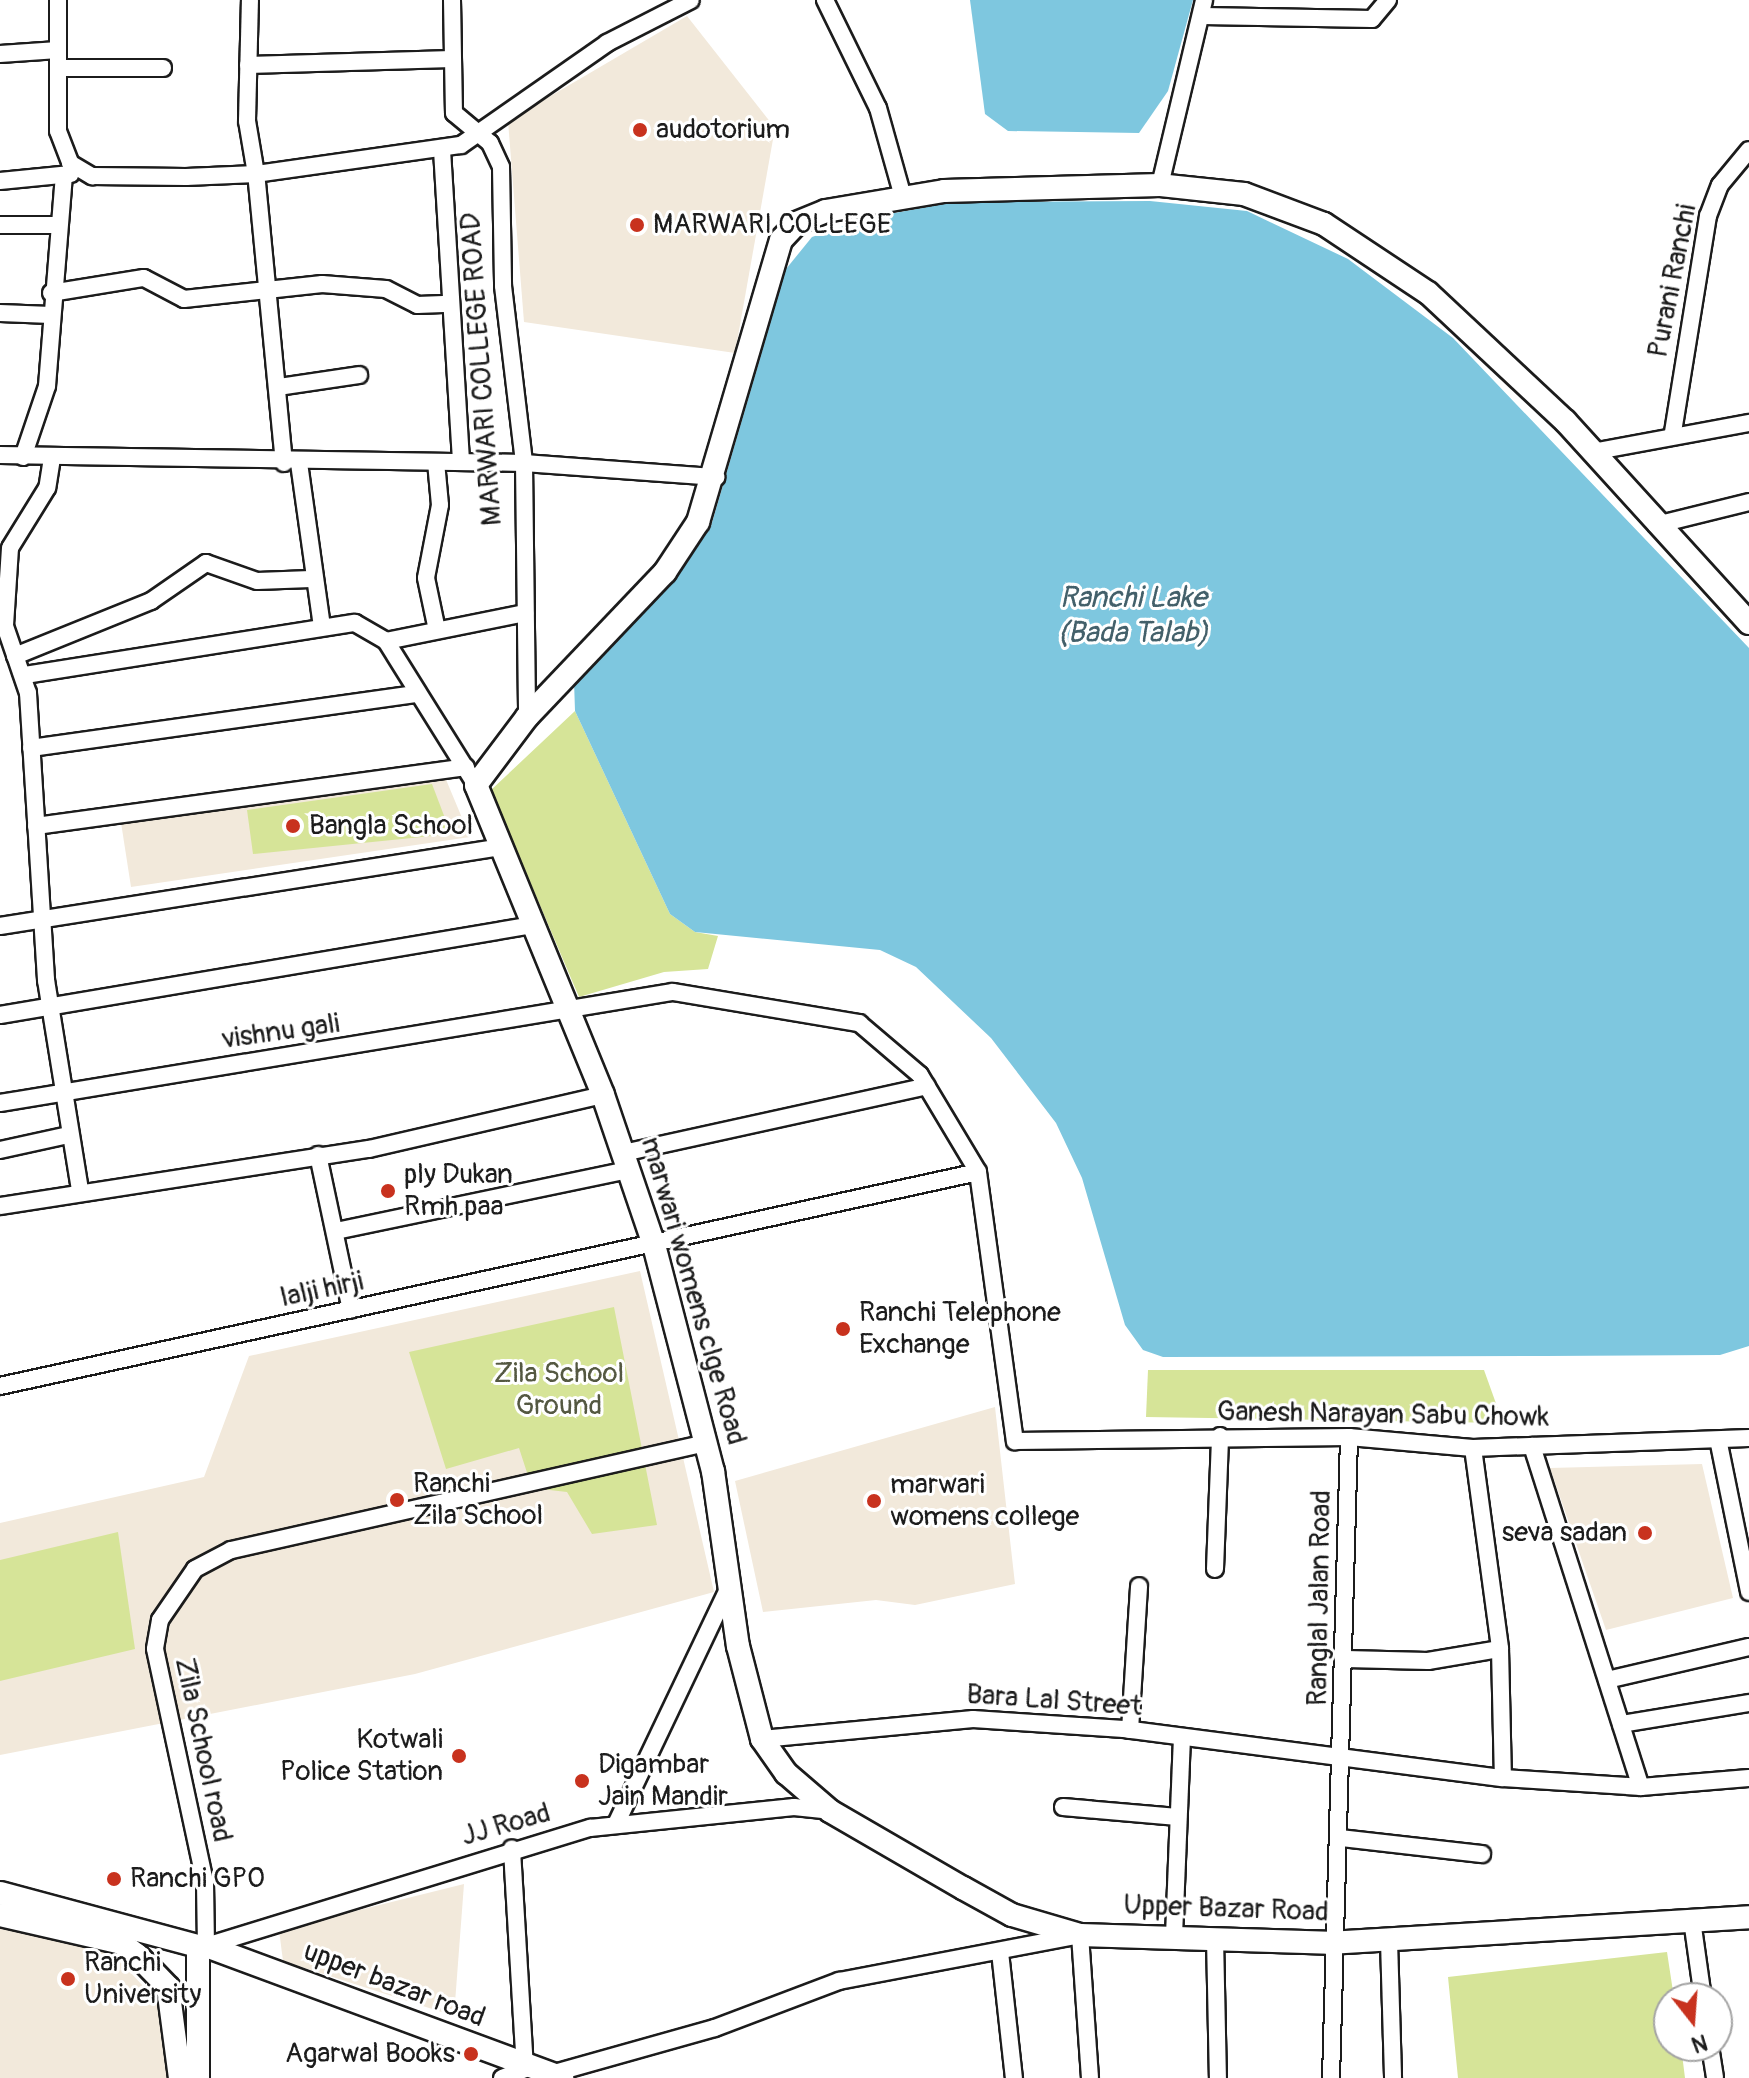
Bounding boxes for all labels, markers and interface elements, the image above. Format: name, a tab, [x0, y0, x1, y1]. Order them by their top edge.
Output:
place label: audotorium	[656, 113, 790, 147]
marker: audotorium	[631, 121, 649, 139]
street label: Purani Ranchi	[1642, 201, 1704, 361]
place label: MARWARI COLLEGE	[653, 208, 891, 242]
street label: MARWARI COLLEGE ROAD	[454, 211, 510, 527]
marker: MARWARI COLLEGE	[628, 216, 646, 234]
water label: Ranchi Lake (Bada Talab)	[1058, 580, 1208, 650]
place label: Bangla School	[309, 809, 473, 843]
marker: Bangla School	[284, 817, 302, 835]
street label: vishnu gali	[220, 1007, 342, 1057]
street label: marwari womens clge Road	[633, 1133, 753, 1449]
place label: ply Dukan Rmh paa	[404, 1158, 513, 1224]
marker: ply Dukan Rmh paa	[379, 1182, 397, 1200]
street label: lalji hirji	[278, 1265, 366, 1315]
place label: Ranchi Telephone Exchange	[859, 1296, 1061, 1362]
marker: Ranchi Telephone Exchange	[834, 1320, 852, 1338]
park label: Zila School Ground	[494, 1357, 624, 1423]
street label: Ganesh Narayan Sabu Chowk	[1217, 1395, 1549, 1435]
place label: Ranchi Zila School	[413, 1467, 543, 1533]
place label: marwari womens college	[890, 1468, 1079, 1534]
street label: Ranglal Jalan Road	[1301, 1490, 1339, 1706]
marker: Ranchi Zila School	[388, 1491, 406, 1509]
marker: marwari womens college	[865, 1492, 883, 1510]
place label: seva sadan	[1502, 1516, 1627, 1550]
marker: seva sadan	[1634, 1522, 1656, 1544]
street label: Zila School road	[167, 1655, 239, 1845]
street label: Bara Lal Street	[965, 1678, 1143, 1724]
place label: Kotwali Police Station	[280, 1723, 443, 1789]
marker: Kotwali Police Station	[450, 1747, 468, 1765]
place label: Digambar Jain Mandir	[598, 1748, 728, 1814]
marker: Digambar Jain Mandir	[573, 1772, 591, 1790]
street label: JJ Road	[458, 1796, 554, 1854]
place label: Ranchi GPO	[130, 1862, 265, 1896]
marker: Ranchi GPO	[105, 1870, 123, 1888]
street label: Upper Bazar Road	[1123, 1889, 1329, 1929]
street label: upper bazar road	[298, 1935, 490, 2035]
place label: Ranchi University	[84, 1946, 201, 2012]
marker: Ranchi University	[59, 1970, 77, 1988]
north arrow	[1653, 1982, 1733, 2062]
text: N	[1688, 2027, 1711, 2059]
place label: Agarwal Books	[285, 2037, 455, 2071]
marker: Agarwal Books	[462, 2045, 480, 2063]

